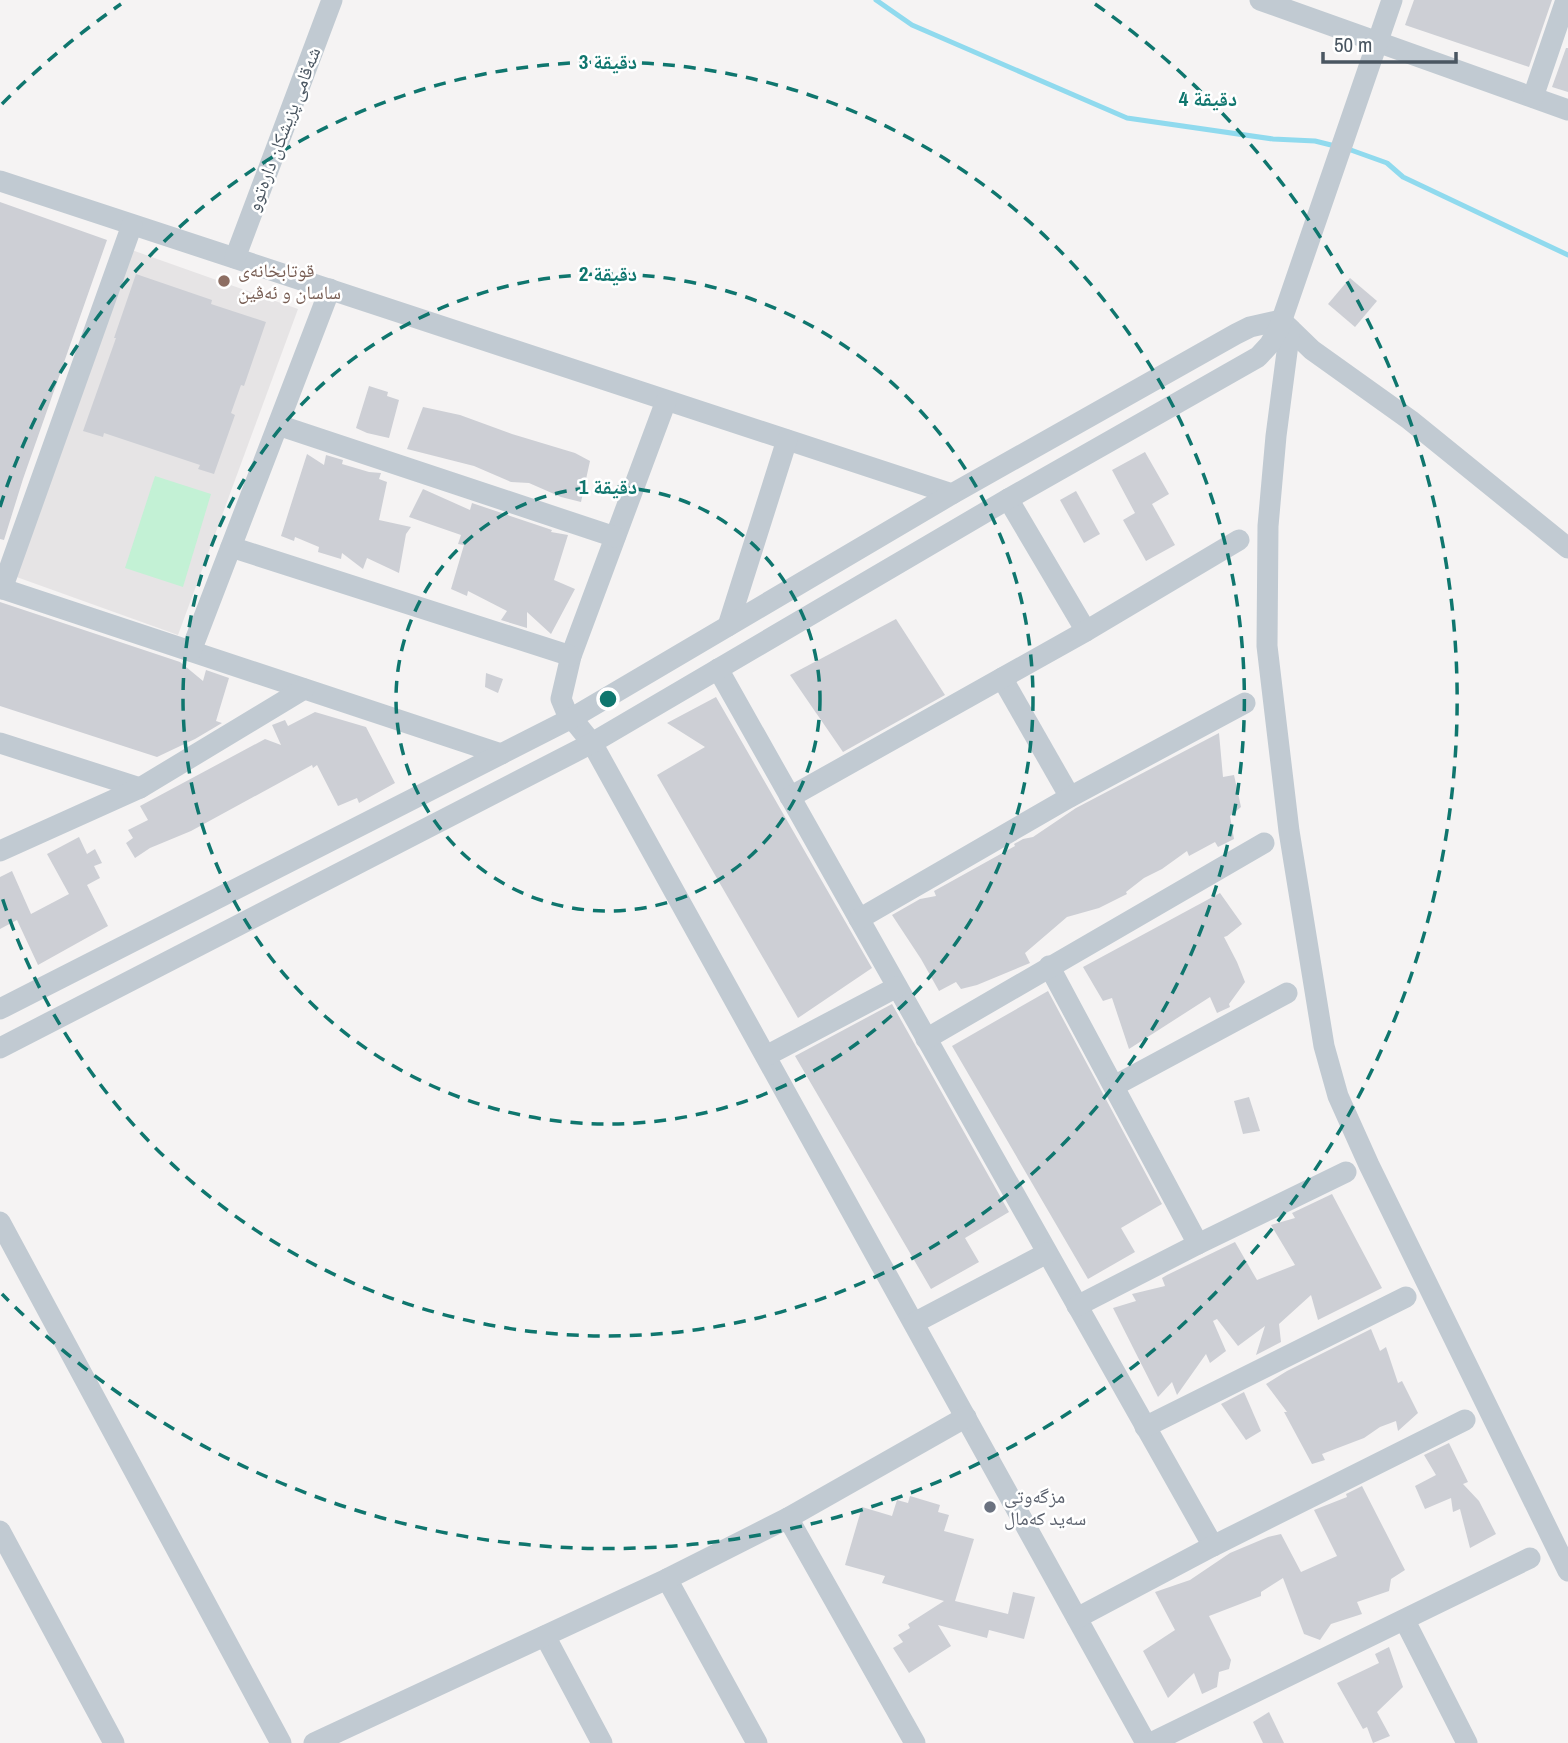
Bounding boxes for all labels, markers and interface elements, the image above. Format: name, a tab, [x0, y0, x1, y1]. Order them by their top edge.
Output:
scale bar	[1323, 21, 1456, 65]
text: 50 m	[1334, 30, 1372, 59]
street label: شەقامی پزیشکان دارەتوو	[240, 43, 326, 215]
text: 3 دقيقة	[579, 47, 637, 76]
text: 4 دقيقة	[1179, 84, 1237, 113]
place label: قوتابخانەی ساسان و ئەڤین	[238, 257, 341, 305]
text: 2 دقيقة	[579, 259, 637, 288]
marker: قوتابخانەی ساسان و ئەڤین	[216, 273, 232, 289]
text: 1 دقيقة	[579, 472, 637, 501]
centre of rings	[596, 687, 620, 711]
place label: مزگەوتی سەید کەمال	[1004, 1483, 1086, 1531]
marker: مزگەوتی سەید کەمال	[982, 1499, 998, 1515]

